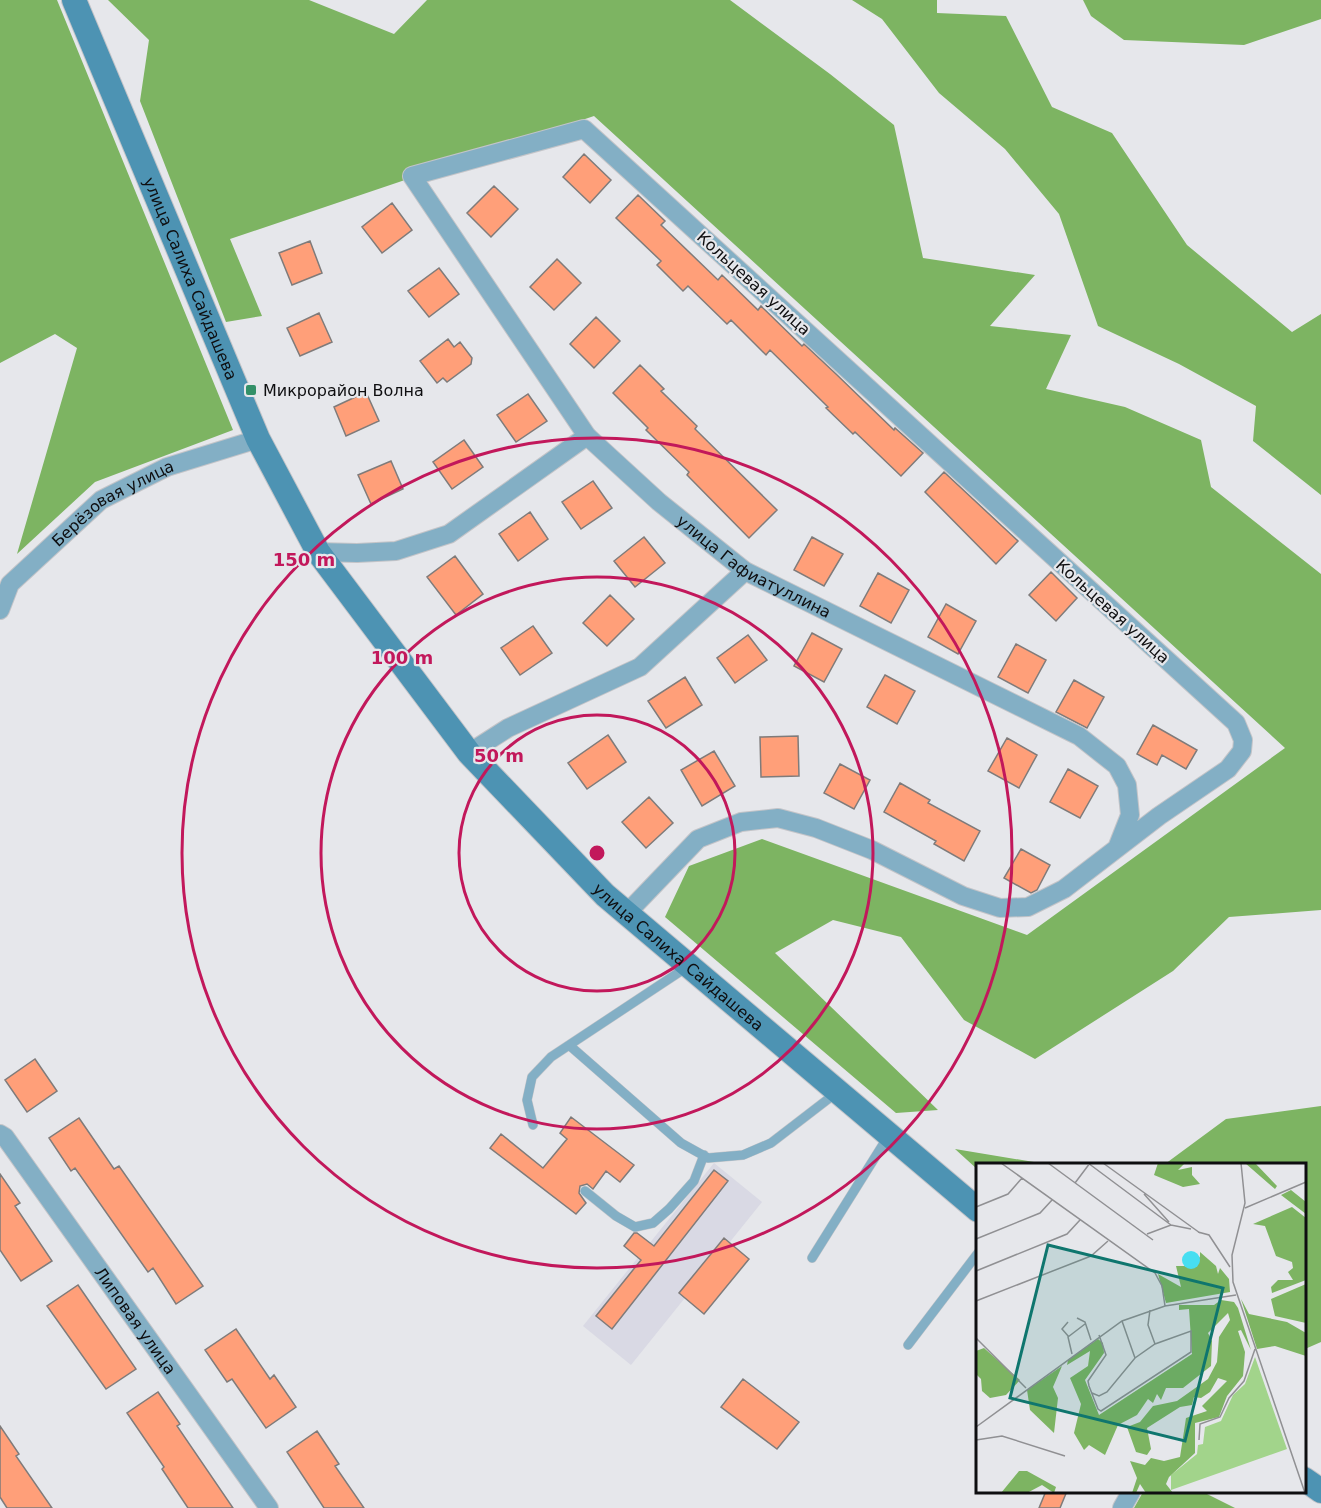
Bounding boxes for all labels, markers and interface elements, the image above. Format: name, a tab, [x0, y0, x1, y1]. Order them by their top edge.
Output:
street label: улица Салиха Сайдашева	[139, 175, 241, 383]
street label: Кольцевая улица	[693, 227, 814, 339]
place label: Микрорайон Волна	[263, 381, 424, 400]
marker: Микрорайон Волна	[244, 383, 258, 397]
street label: Берёзовая улица	[48, 456, 176, 551]
street label: улица Гафиатуллина	[673, 511, 834, 622]
text: 150 m	[273, 549, 335, 570]
street label: Кольцевая улица	[1052, 555, 1173, 667]
text: 100 m	[371, 647, 433, 668]
text: 50 m	[474, 745, 524, 766]
centre of rings	[587, 843, 607, 863]
street label: улица Салиха Сайдашева	[589, 879, 767, 1035]
inset map	[976, 1163, 1306, 1493]
street label: Липовая улица	[90, 1263, 180, 1378]

